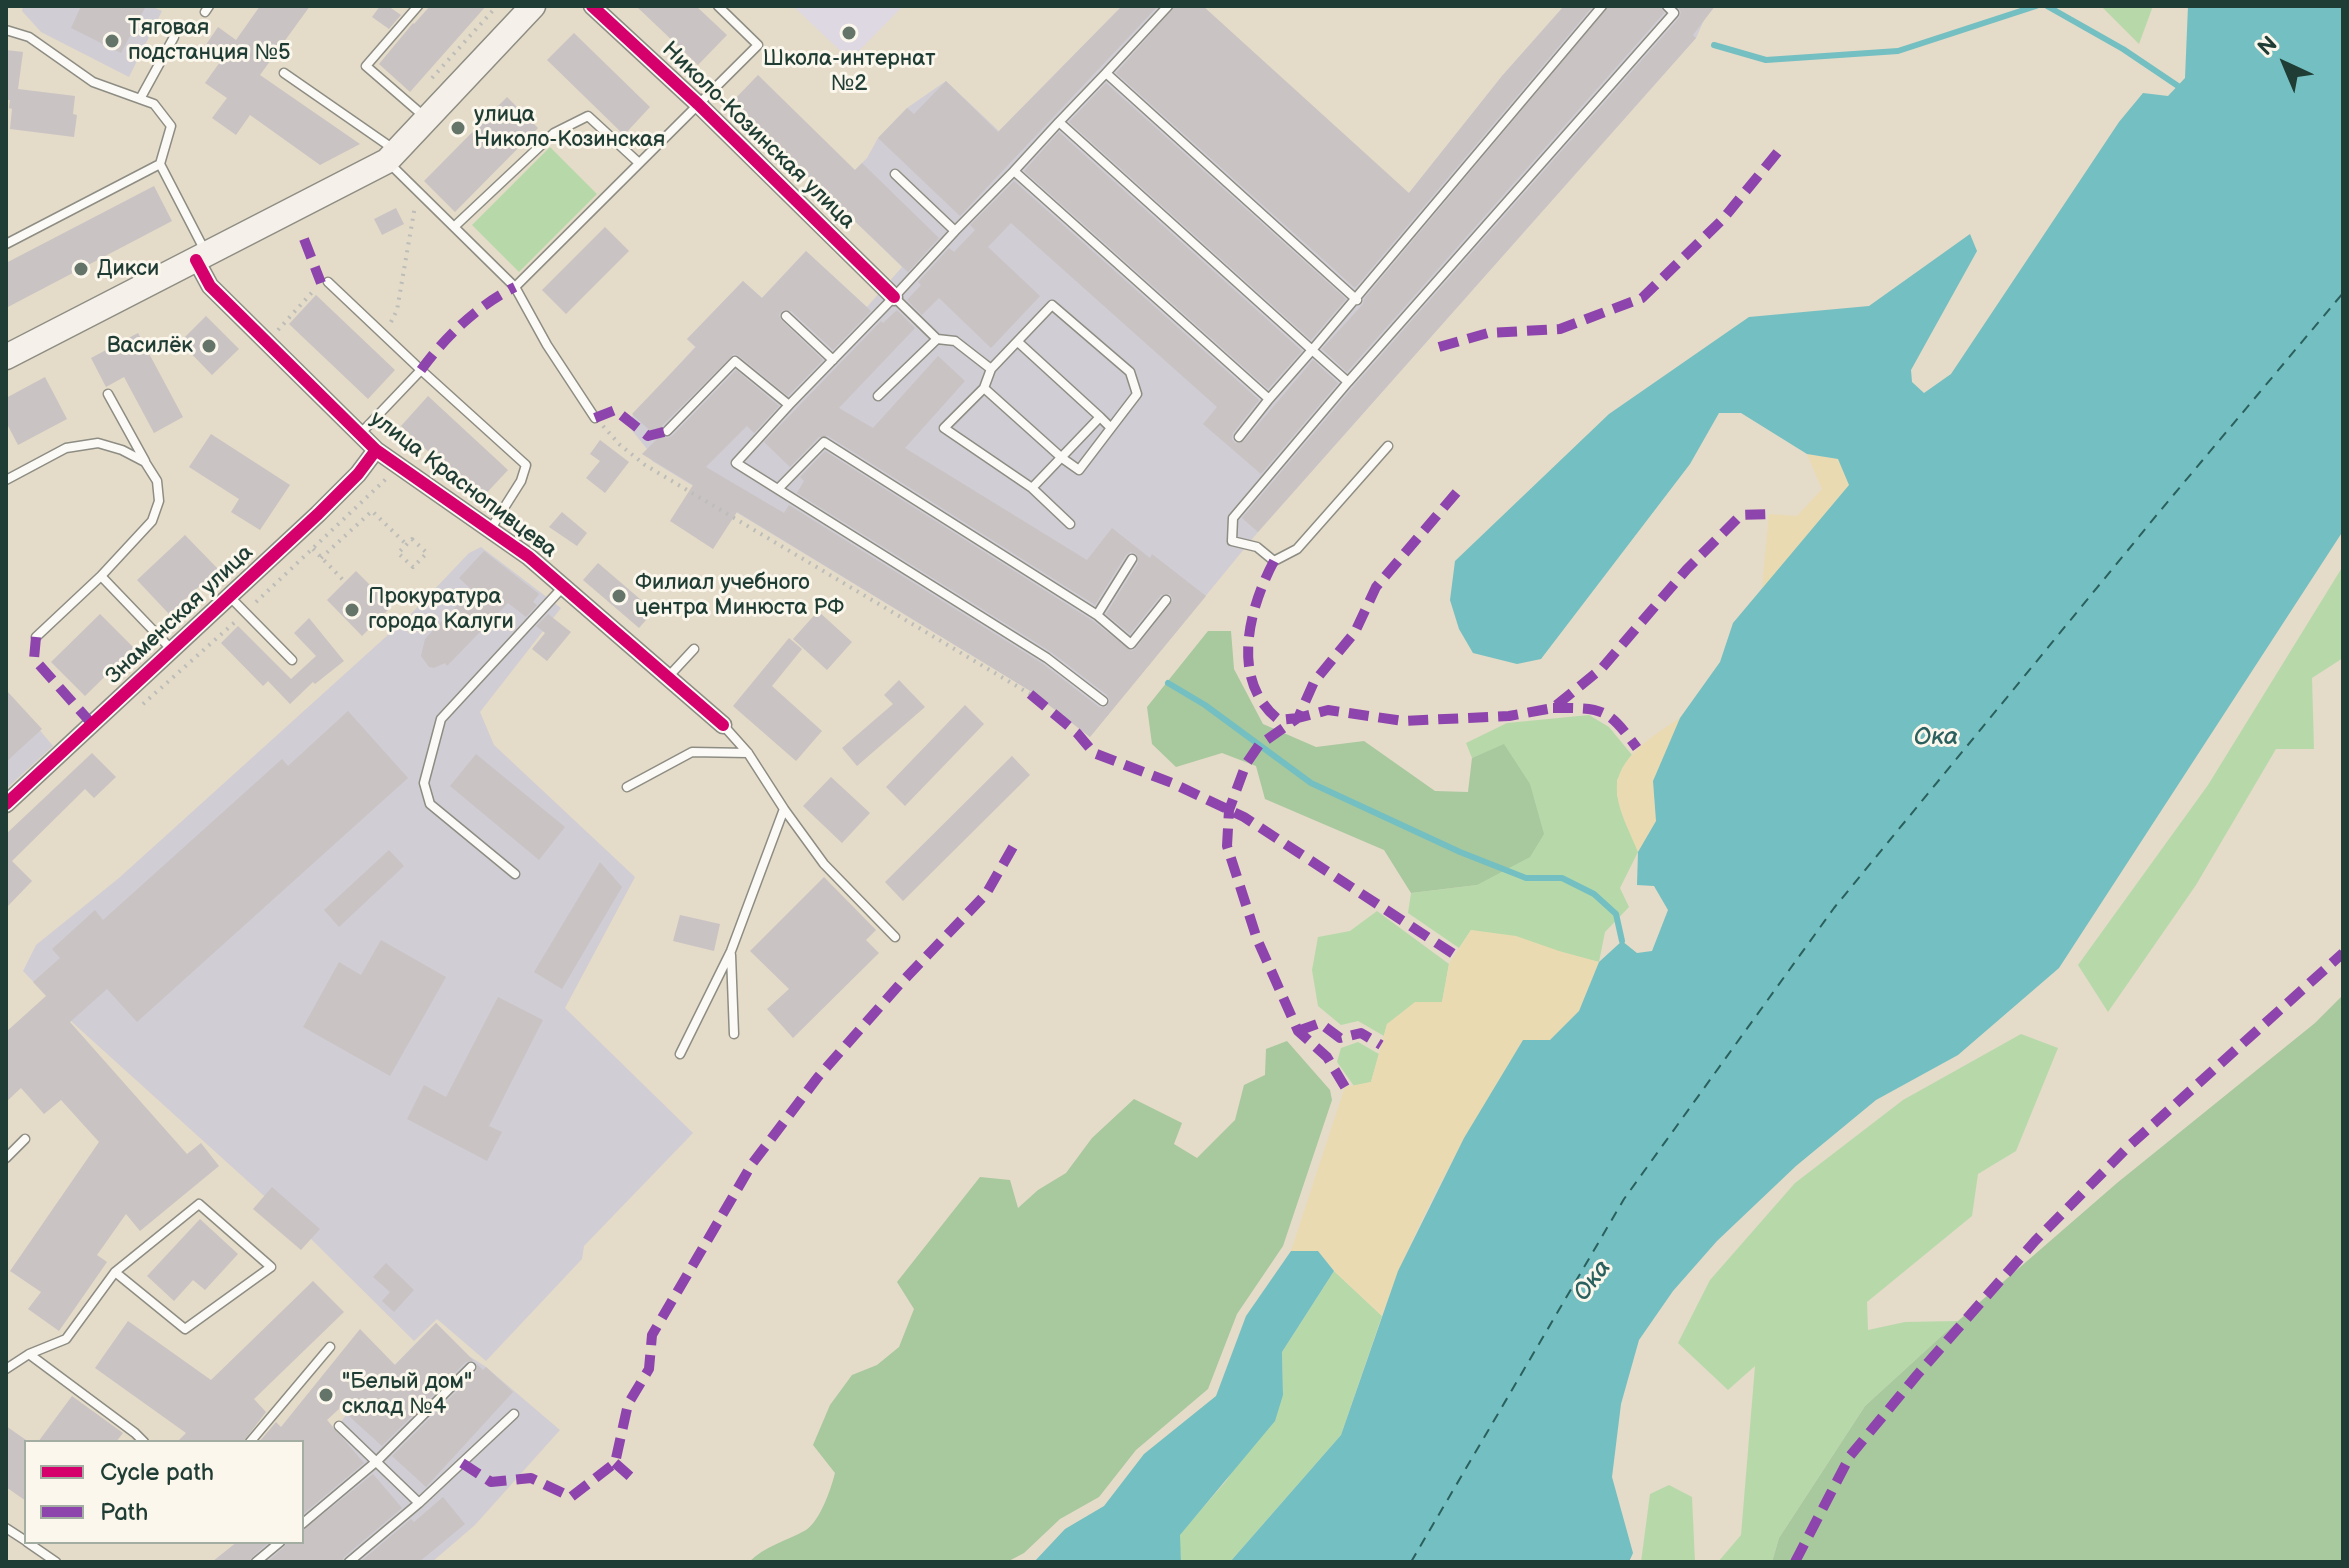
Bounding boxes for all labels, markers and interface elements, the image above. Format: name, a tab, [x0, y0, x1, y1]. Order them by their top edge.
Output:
place label: Тяговая подстанция №5	[128, 15, 291, 66]
marker: Школа-интернат №2	[840, 24, 858, 42]
north arrow	[2245, 24, 2325, 104]
text: N	[2253, 31, 2283, 62]
marker: Тяговая подстанция №5	[103, 32, 121, 50]
street label: Николо-Козинская улица	[656, 37, 860, 235]
place label: Школа-интернат №2	[763, 46, 935, 98]
place label: улица Николо-Козинская	[474, 102, 665, 154]
marker: улица Николо-Козинская	[449, 119, 467, 137]
place label: Дикси	[97, 256, 159, 282]
marker: Дикси	[72, 260, 90, 278]
place label: Василёк	[107, 333, 193, 359]
marker: Василёк	[200, 337, 218, 355]
street label: улица Краснопивцева	[364, 406, 562, 564]
street label: Знаменская улица	[101, 540, 259, 690]
place label: Филиал учебного центра Минюста РФ	[635, 570, 844, 622]
place label: Прокуратура города Калуги	[368, 584, 514, 636]
marker: Филиал учебного центра Минюста РФ	[610, 587, 628, 605]
marker: Прокуратура города Калуги	[343, 601, 361, 619]
water label: Ока	[1914, 724, 1958, 752]
water label: Ока	[1568, 1255, 1618, 1307]
place label: "Белый дом" склад №4	[342, 1369, 472, 1420]
marker: "Белый дом" склад №4	[317, 1386, 335, 1404]
legend	[24, 1440, 304, 1544]
text: Cycle path	[100, 1458, 214, 1487]
text: Path	[100, 1498, 148, 1527]

